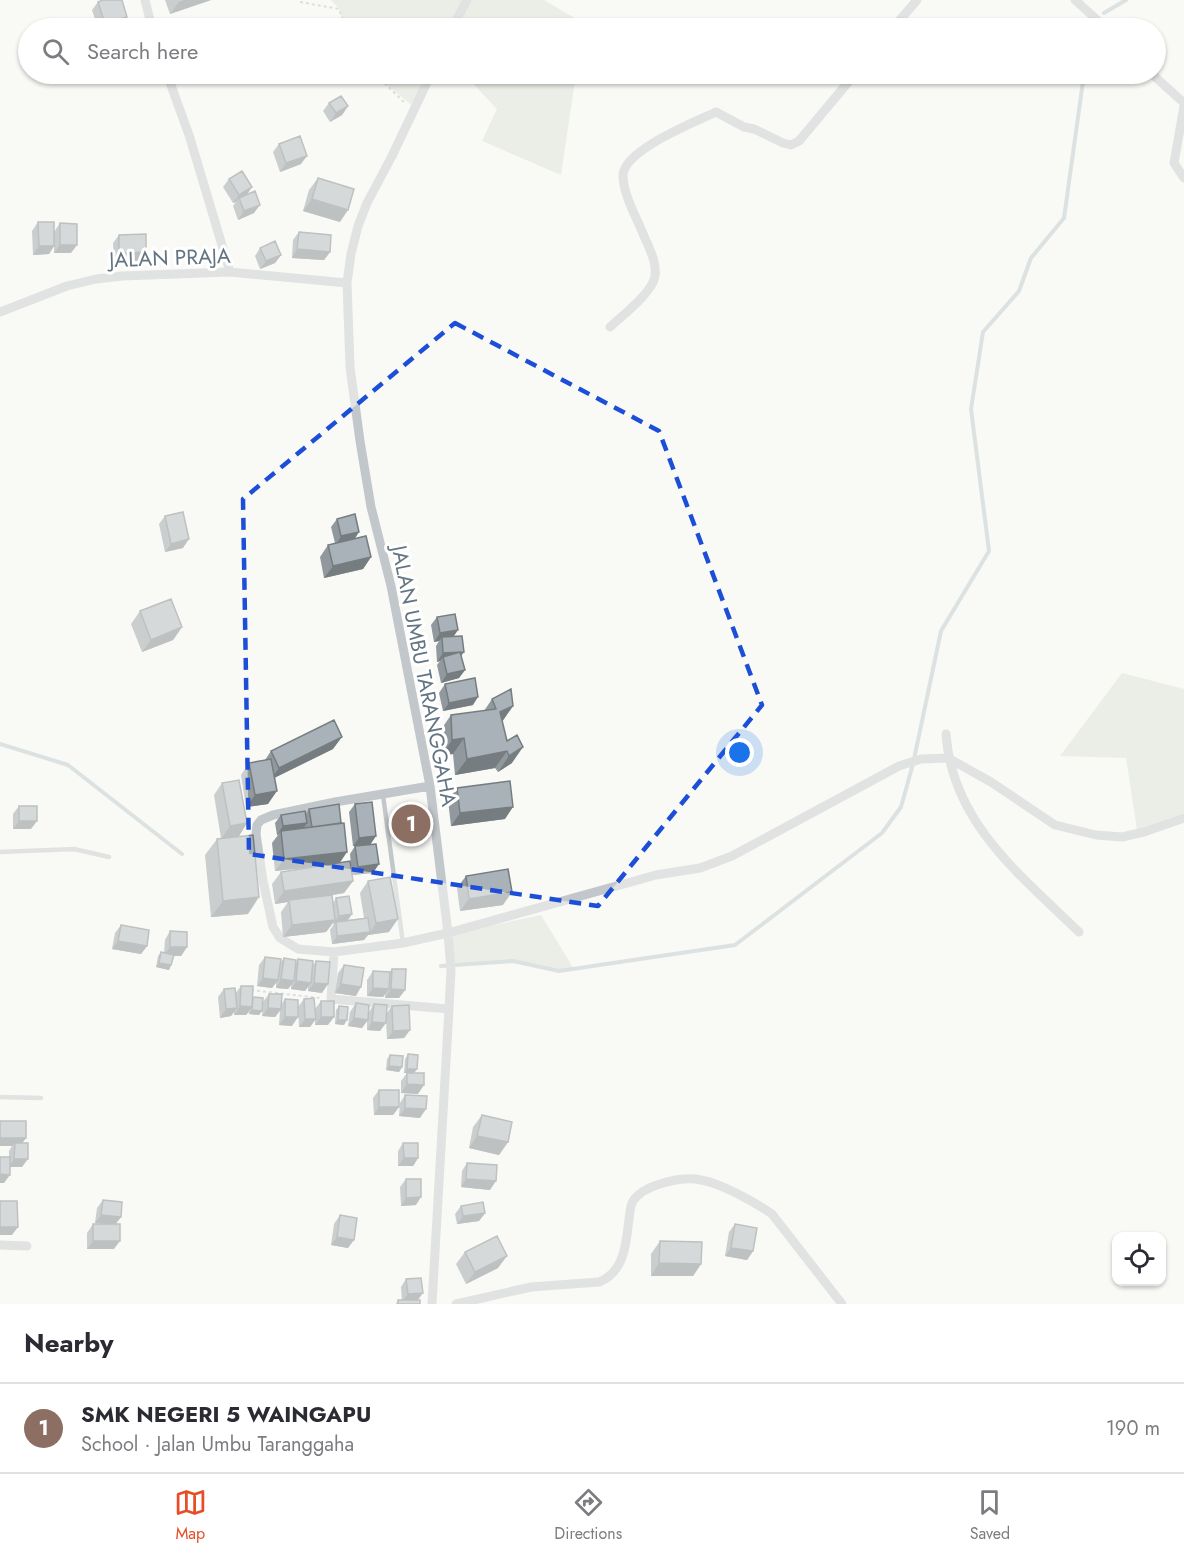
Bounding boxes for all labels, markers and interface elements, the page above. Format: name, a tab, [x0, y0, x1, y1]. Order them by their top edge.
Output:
search box	[18, 18, 1166, 84]
icon: search	[39, 35, 72, 68]
text: Search here	[87, 35, 198, 67]
street label: JALAN PRAJA	[106, 241, 231, 275]
street label: JALAN UMBU TARANGGAHA	[383, 540, 464, 809]
your location	[725, 738, 754, 767]
pin: 1	[392, 802, 430, 846]
map controls	[1112, 1232, 1166, 1286]
button: locate	[1112, 1232, 1166, 1286]
text: Nearby	[24, 1324, 113, 1362]
text: SMK NEGERI 5 WAINGAPU	[81, 1398, 371, 1430]
text: 1	[38, 1414, 49, 1443]
text: 190 m	[1106, 1414, 1160, 1443]
text: School · Jalan Umbu Taranggaha	[81, 1430, 354, 1459]
tab: Map	[174, 1486, 207, 1545]
tab: Directions	[554, 1486, 622, 1545]
tab: Saved	[970, 1486, 1010, 1545]

